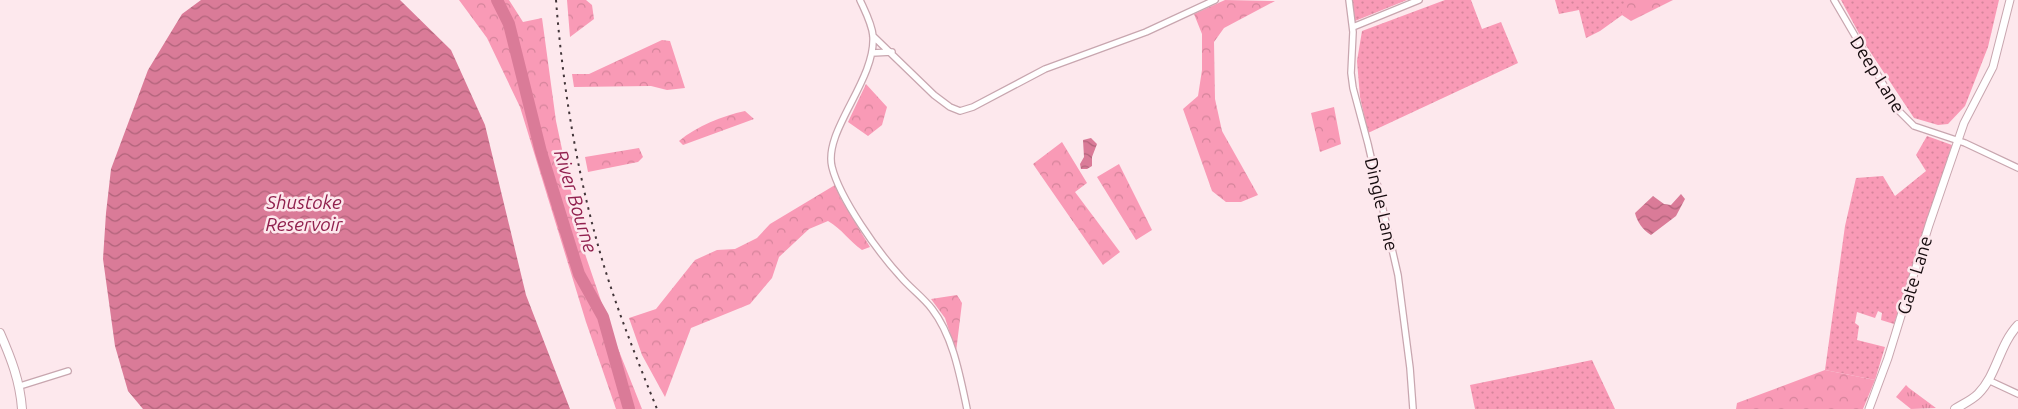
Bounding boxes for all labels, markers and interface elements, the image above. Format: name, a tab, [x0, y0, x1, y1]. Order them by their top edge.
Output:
street label: Deep Lane	[1847, 32, 1909, 116]
water label: River Bourne	[550, 147, 602, 255]
street label: Dingle Lane	[1362, 155, 1402, 253]
water label: Shustoke Reservoir	[265, 191, 343, 235]
street label: Gate Lane	[1893, 233, 1935, 317]

